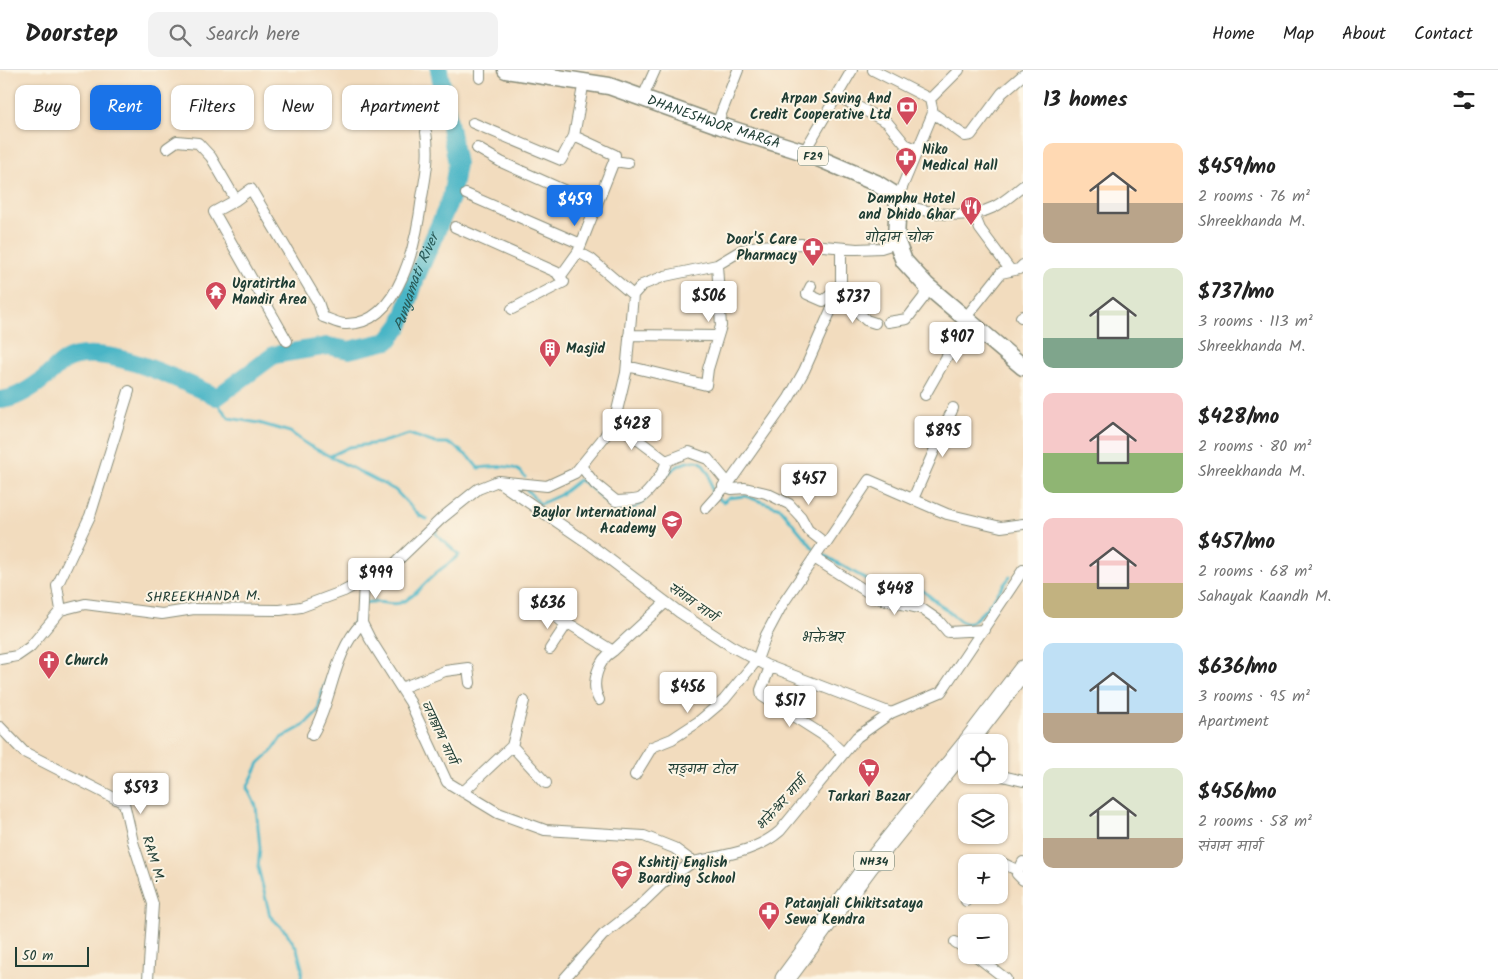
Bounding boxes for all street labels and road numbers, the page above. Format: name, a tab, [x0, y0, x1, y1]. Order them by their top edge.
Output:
street label: DHANESHWOR MARGA	[644, 89, 783, 155]
road number: F29	[798, 146, 828, 165]
street label: संगम मार्ग	[664, 578, 725, 630]
street label: SHREEKHANDA M.	[146, 585, 260, 609]
street label: जगन्नाथ मार्ग	[415, 698, 465, 771]
street label: भक्तेश्वर मार्ग	[752, 769, 814, 835]
street label: RAM M.	[136, 833, 170, 885]
road number: NH34	[854, 851, 894, 870]

